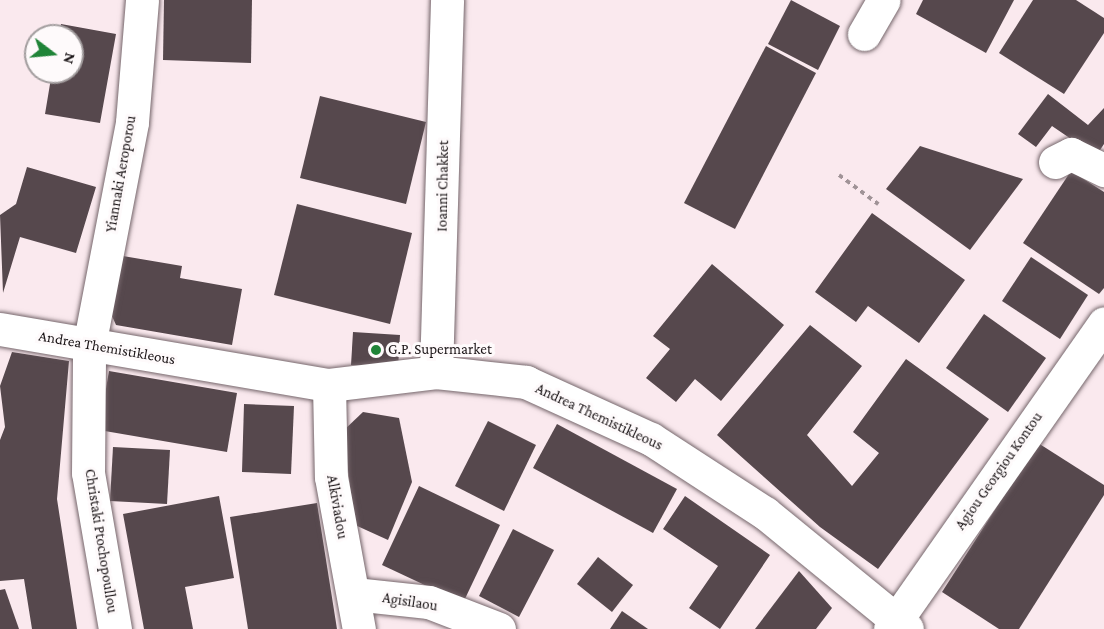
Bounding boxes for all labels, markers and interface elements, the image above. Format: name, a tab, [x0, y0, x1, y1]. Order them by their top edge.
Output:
north arrow	[24, 24, 84, 84]
text: N	[60, 51, 80, 66]
street label: Yiannaki Aeroporou	[102, 114, 140, 234]
street label: Ioanni Chakket	[433, 140, 453, 232]
street label: Andrea Themistikleous	[37, 327, 177, 369]
place label: G.P. Supermarket	[388, 341, 492, 359]
marker: G.P. Supermarket	[369, 343, 383, 357]
street label: Andrea Themistikleous	[532, 380, 666, 454]
street label: Agiou Georgiou Kontou	[951, 408, 1047, 534]
street label: Christaki Ptochopoullou	[81, 468, 121, 614]
street label: Alkiviadou	[323, 474, 351, 540]
street label: Agisilaou	[381, 589, 439, 615]

